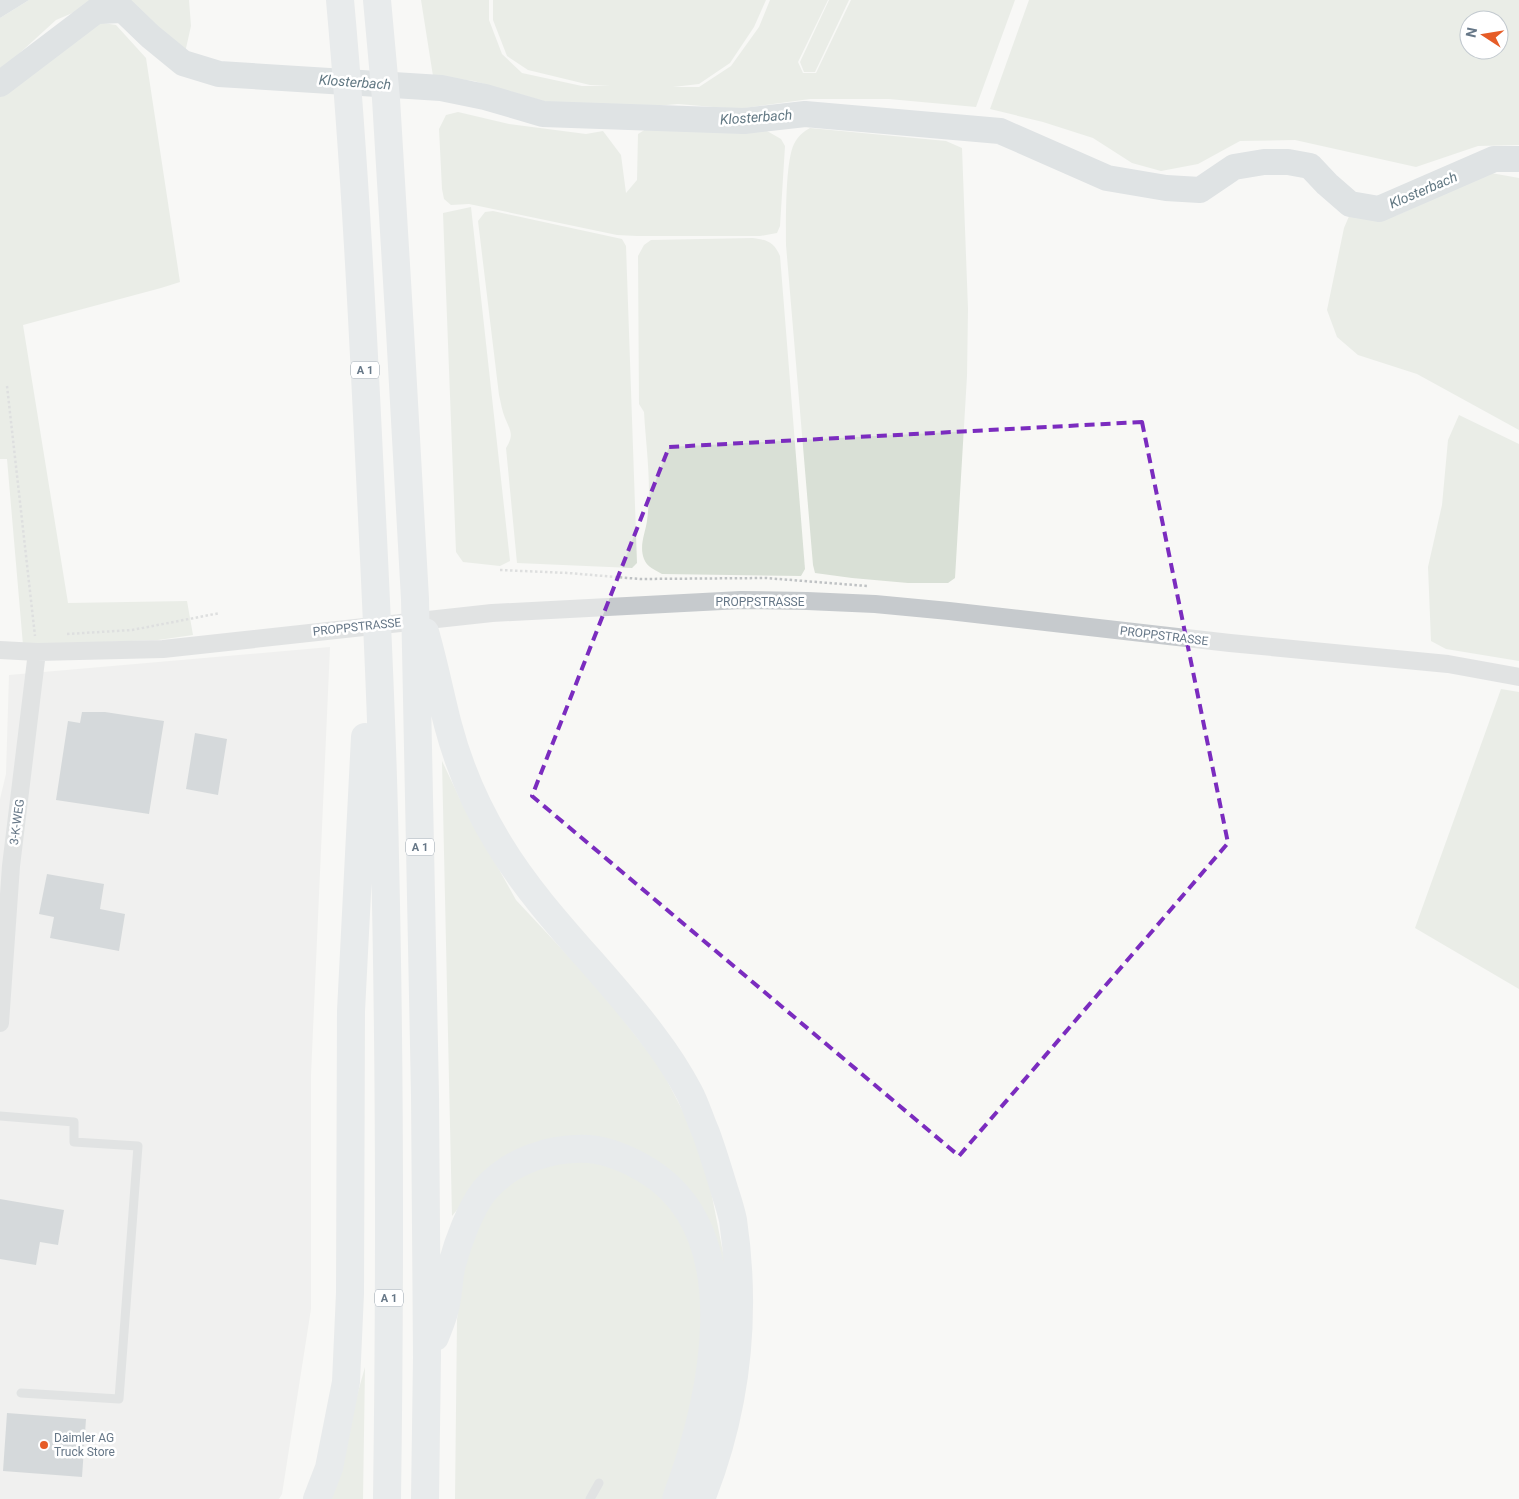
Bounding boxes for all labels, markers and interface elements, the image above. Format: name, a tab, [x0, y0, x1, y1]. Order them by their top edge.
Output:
north arrow	[1459, 10, 1509, 60]
text: N	[1462, 26, 1480, 39]
water label: Klosterbach	[318, 71, 392, 93]
water label: Klosterbach	[719, 106, 793, 128]
water label: Klosterbach	[1387, 168, 1459, 212]
road number: A 1	[351, 362, 379, 378]
street label: PROPPSTRASSE	[716, 595, 805, 609]
street label: PROPPSTRASSE	[312, 615, 402, 639]
street label: PROPPSTRASSE	[1119, 624, 1209, 648]
street label: 3-K-WEG	[7, 798, 27, 846]
road number: A 1	[406, 839, 434, 856]
road number: A 1	[375, 1290, 403, 1306]
place label: Daimler AG Truck Store	[54, 1431, 115, 1459]
marker: Daimler AG Truck Store	[38, 1439, 50, 1451]

